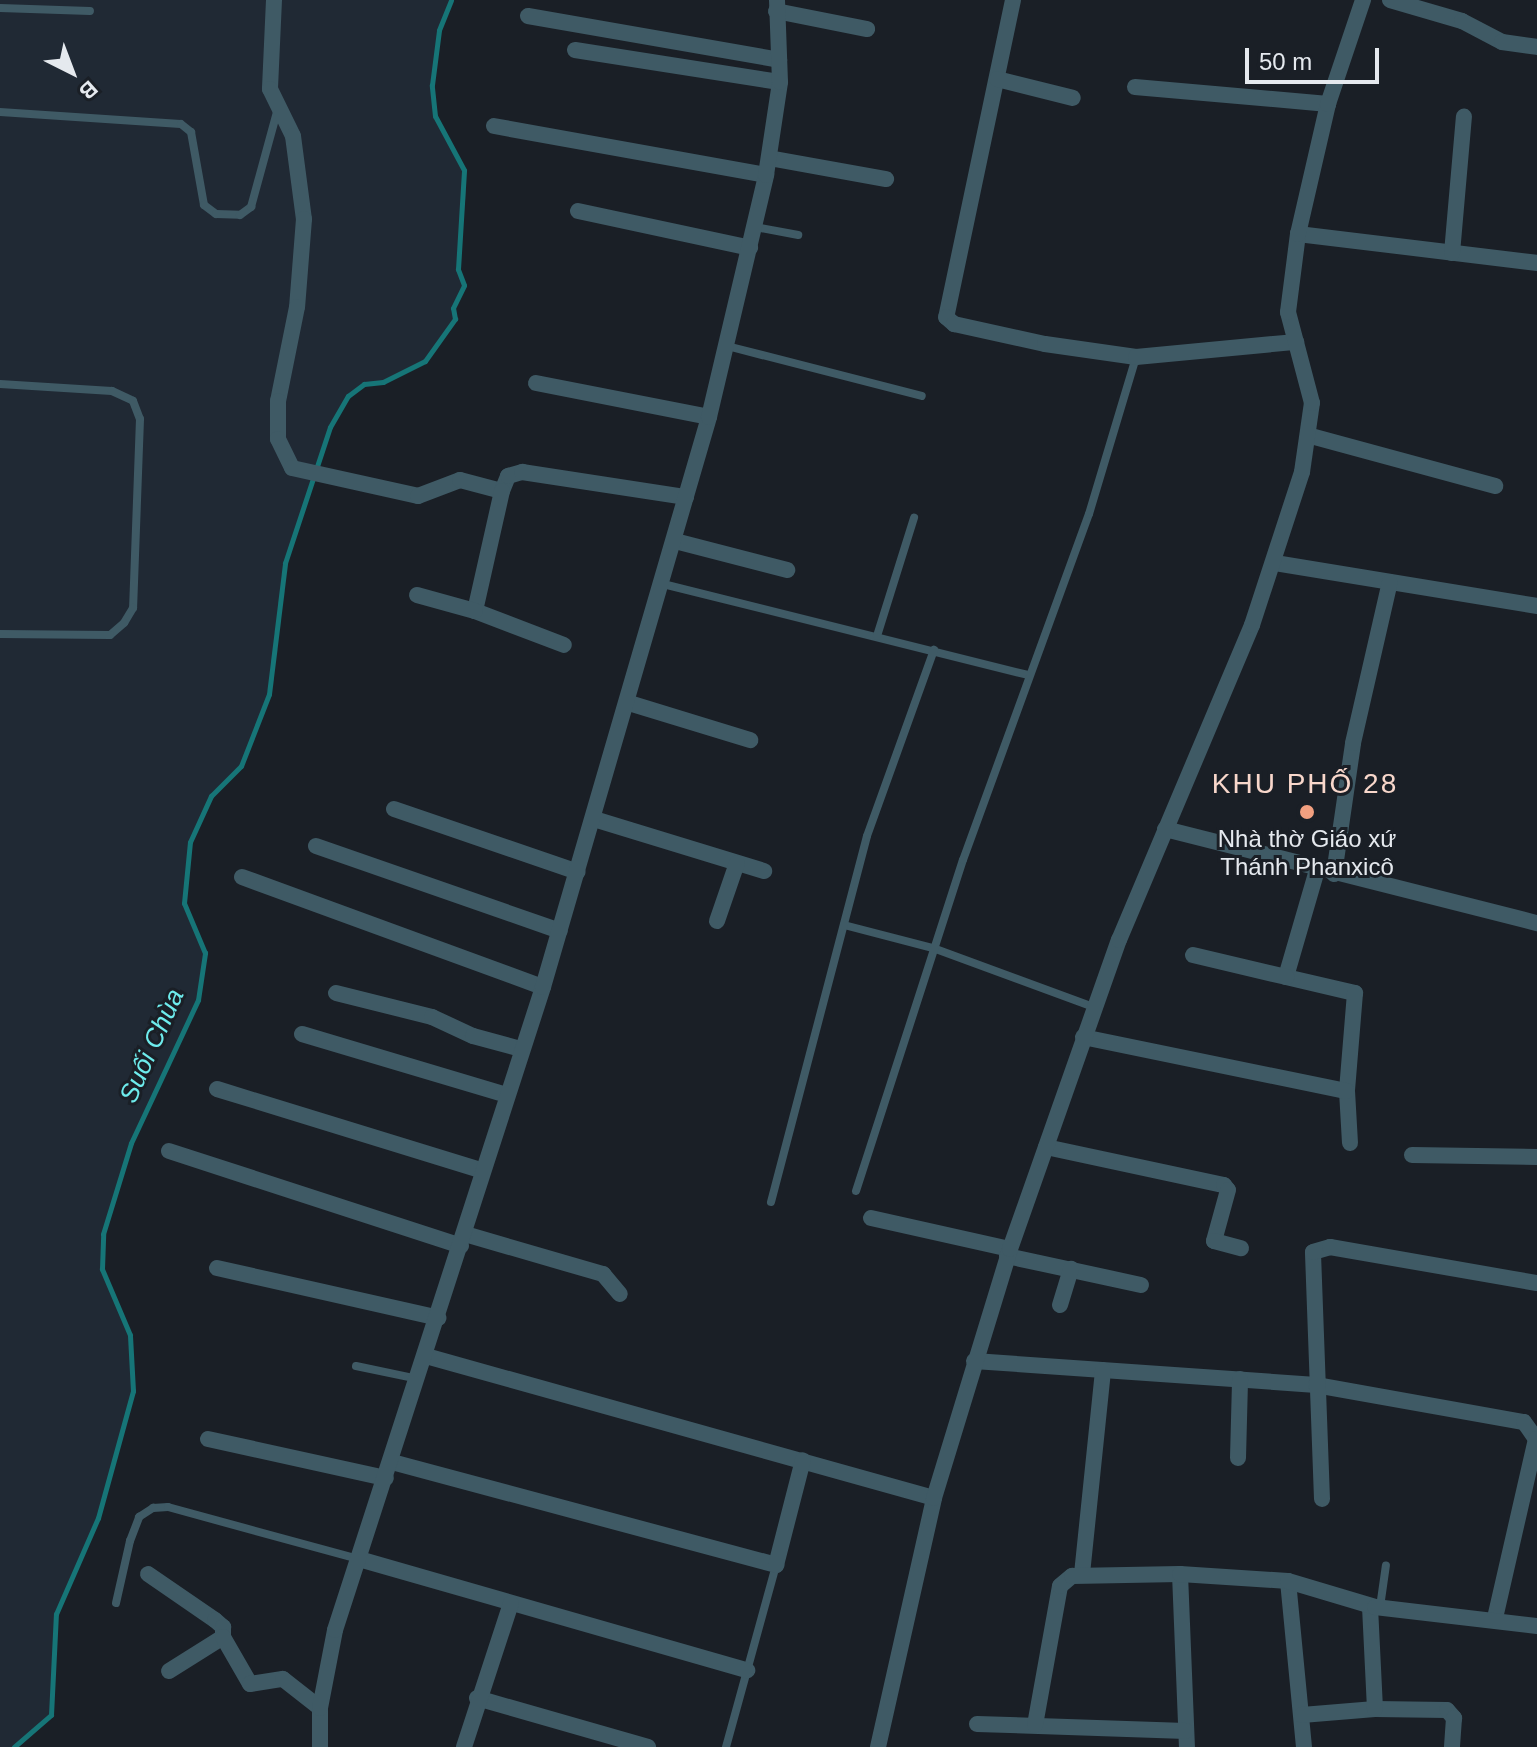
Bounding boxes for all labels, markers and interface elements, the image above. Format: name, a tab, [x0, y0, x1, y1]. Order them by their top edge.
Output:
north arrow	[32, 32, 112, 112]
scale bar	[1249, 32, 1383, 82]
text: 50 m	[1259, 48, 1312, 75]
text: B	[74, 76, 103, 105]
district label: KHU PHỐ 28	[1212, 767, 1398, 801]
marker: Nhà thờ Giáo xứ Thánh Phanxicô	[1298, 803, 1316, 821]
place label: Nhà thờ Giáo xứ Thánh Phanxicô	[1218, 825, 1396, 881]
water label: Suối Chùa	[113, 984, 191, 1108]

